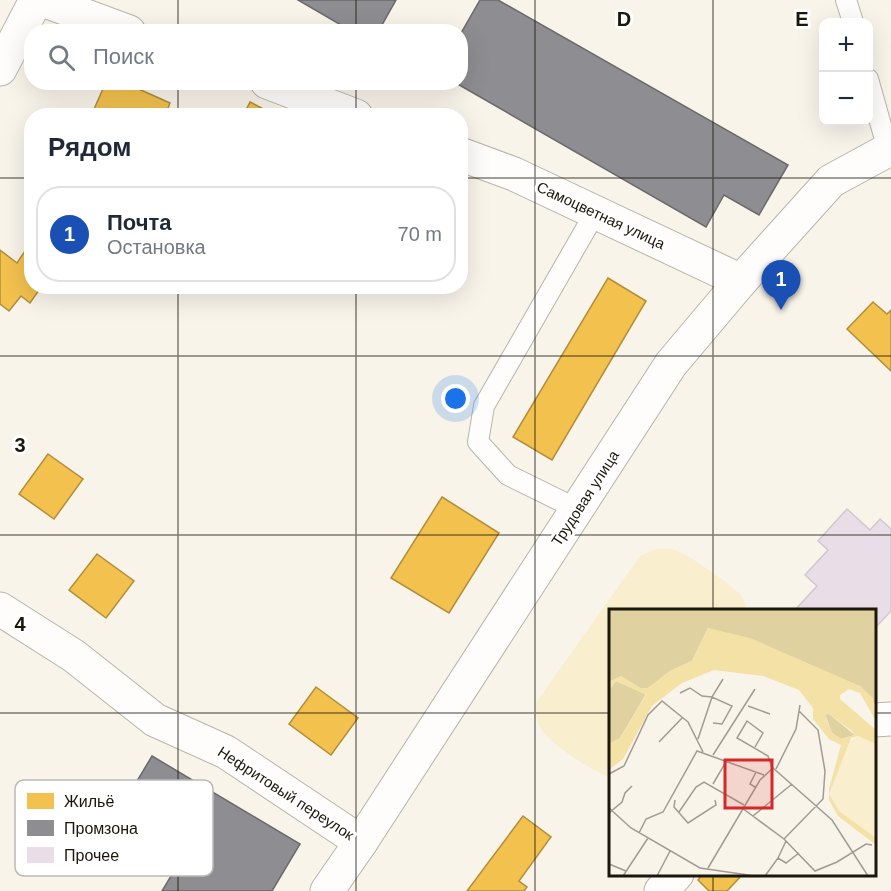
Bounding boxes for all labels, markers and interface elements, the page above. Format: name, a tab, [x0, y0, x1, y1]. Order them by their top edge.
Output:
text: D	[617, 8, 631, 30]
text: E	[795, 8, 809, 30]
map controls	[819, 18, 873, 126]
button: +	[819, 18, 873, 72]
search box	[24, 24, 468, 90]
icon: search	[45, 41, 78, 74]
text: Поиск	[93, 44, 154, 69]
button: −	[819, 72, 873, 126]
text: Рядом	[48, 132, 131, 162]
street label: Самоцветная улица	[534, 178, 668, 252]
text: Почта	[107, 210, 172, 235]
text: 1	[64, 223, 75, 245]
text: 70 m	[398, 223, 442, 245]
text: Остановка	[107, 236, 206, 258]
pin: 1	[762, 260, 800, 310]
your location	[441, 384, 470, 413]
text: 3	[14, 434, 26, 456]
street label: Трудовая улица	[548, 447, 623, 549]
inset map	[609, 609, 876, 876]
text: 4	[14, 613, 26, 635]
street label: Нефритовый переулок	[215, 743, 357, 844]
legend	[15, 780, 213, 876]
text: Жильё	[64, 793, 114, 810]
text: Промзона	[64, 820, 138, 837]
text: Прочее	[64, 847, 119, 864]

